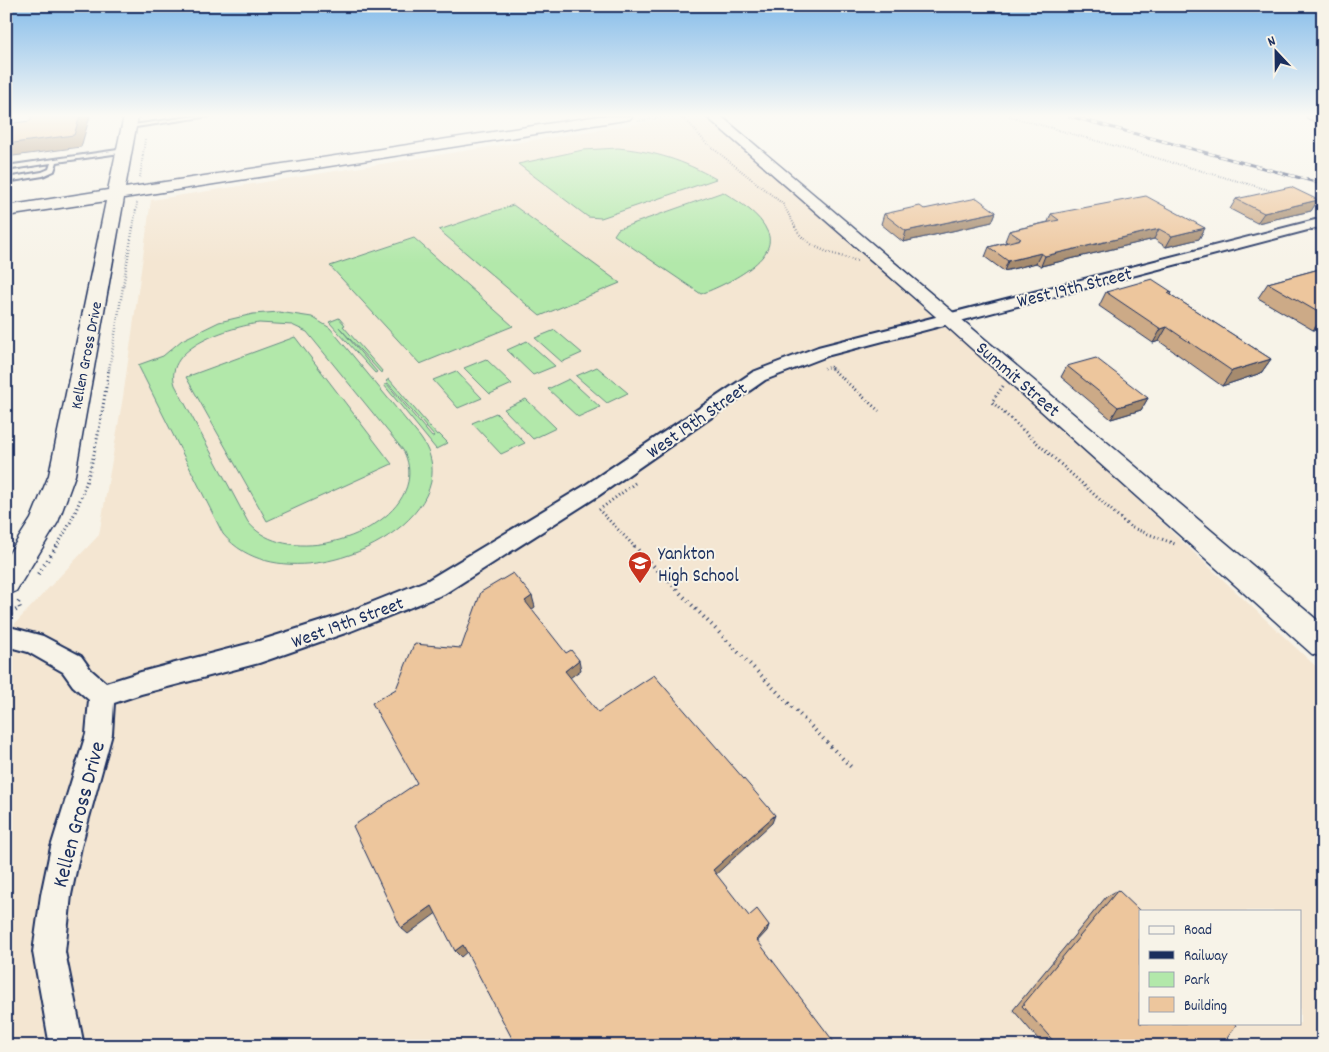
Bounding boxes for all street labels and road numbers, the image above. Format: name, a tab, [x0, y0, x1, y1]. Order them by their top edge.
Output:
street label: West 19th Street	[1014, 262, 1135, 317]
street label: Kellen Gross Drive	[66, 300, 109, 411]
street label: Summit Street	[969, 336, 1065, 425]
street label: West 19th Street	[642, 377, 754, 467]
street label: West 19th Street	[288, 591, 408, 657]
street label: Kellen Gross Drive	[46, 738, 115, 891]

